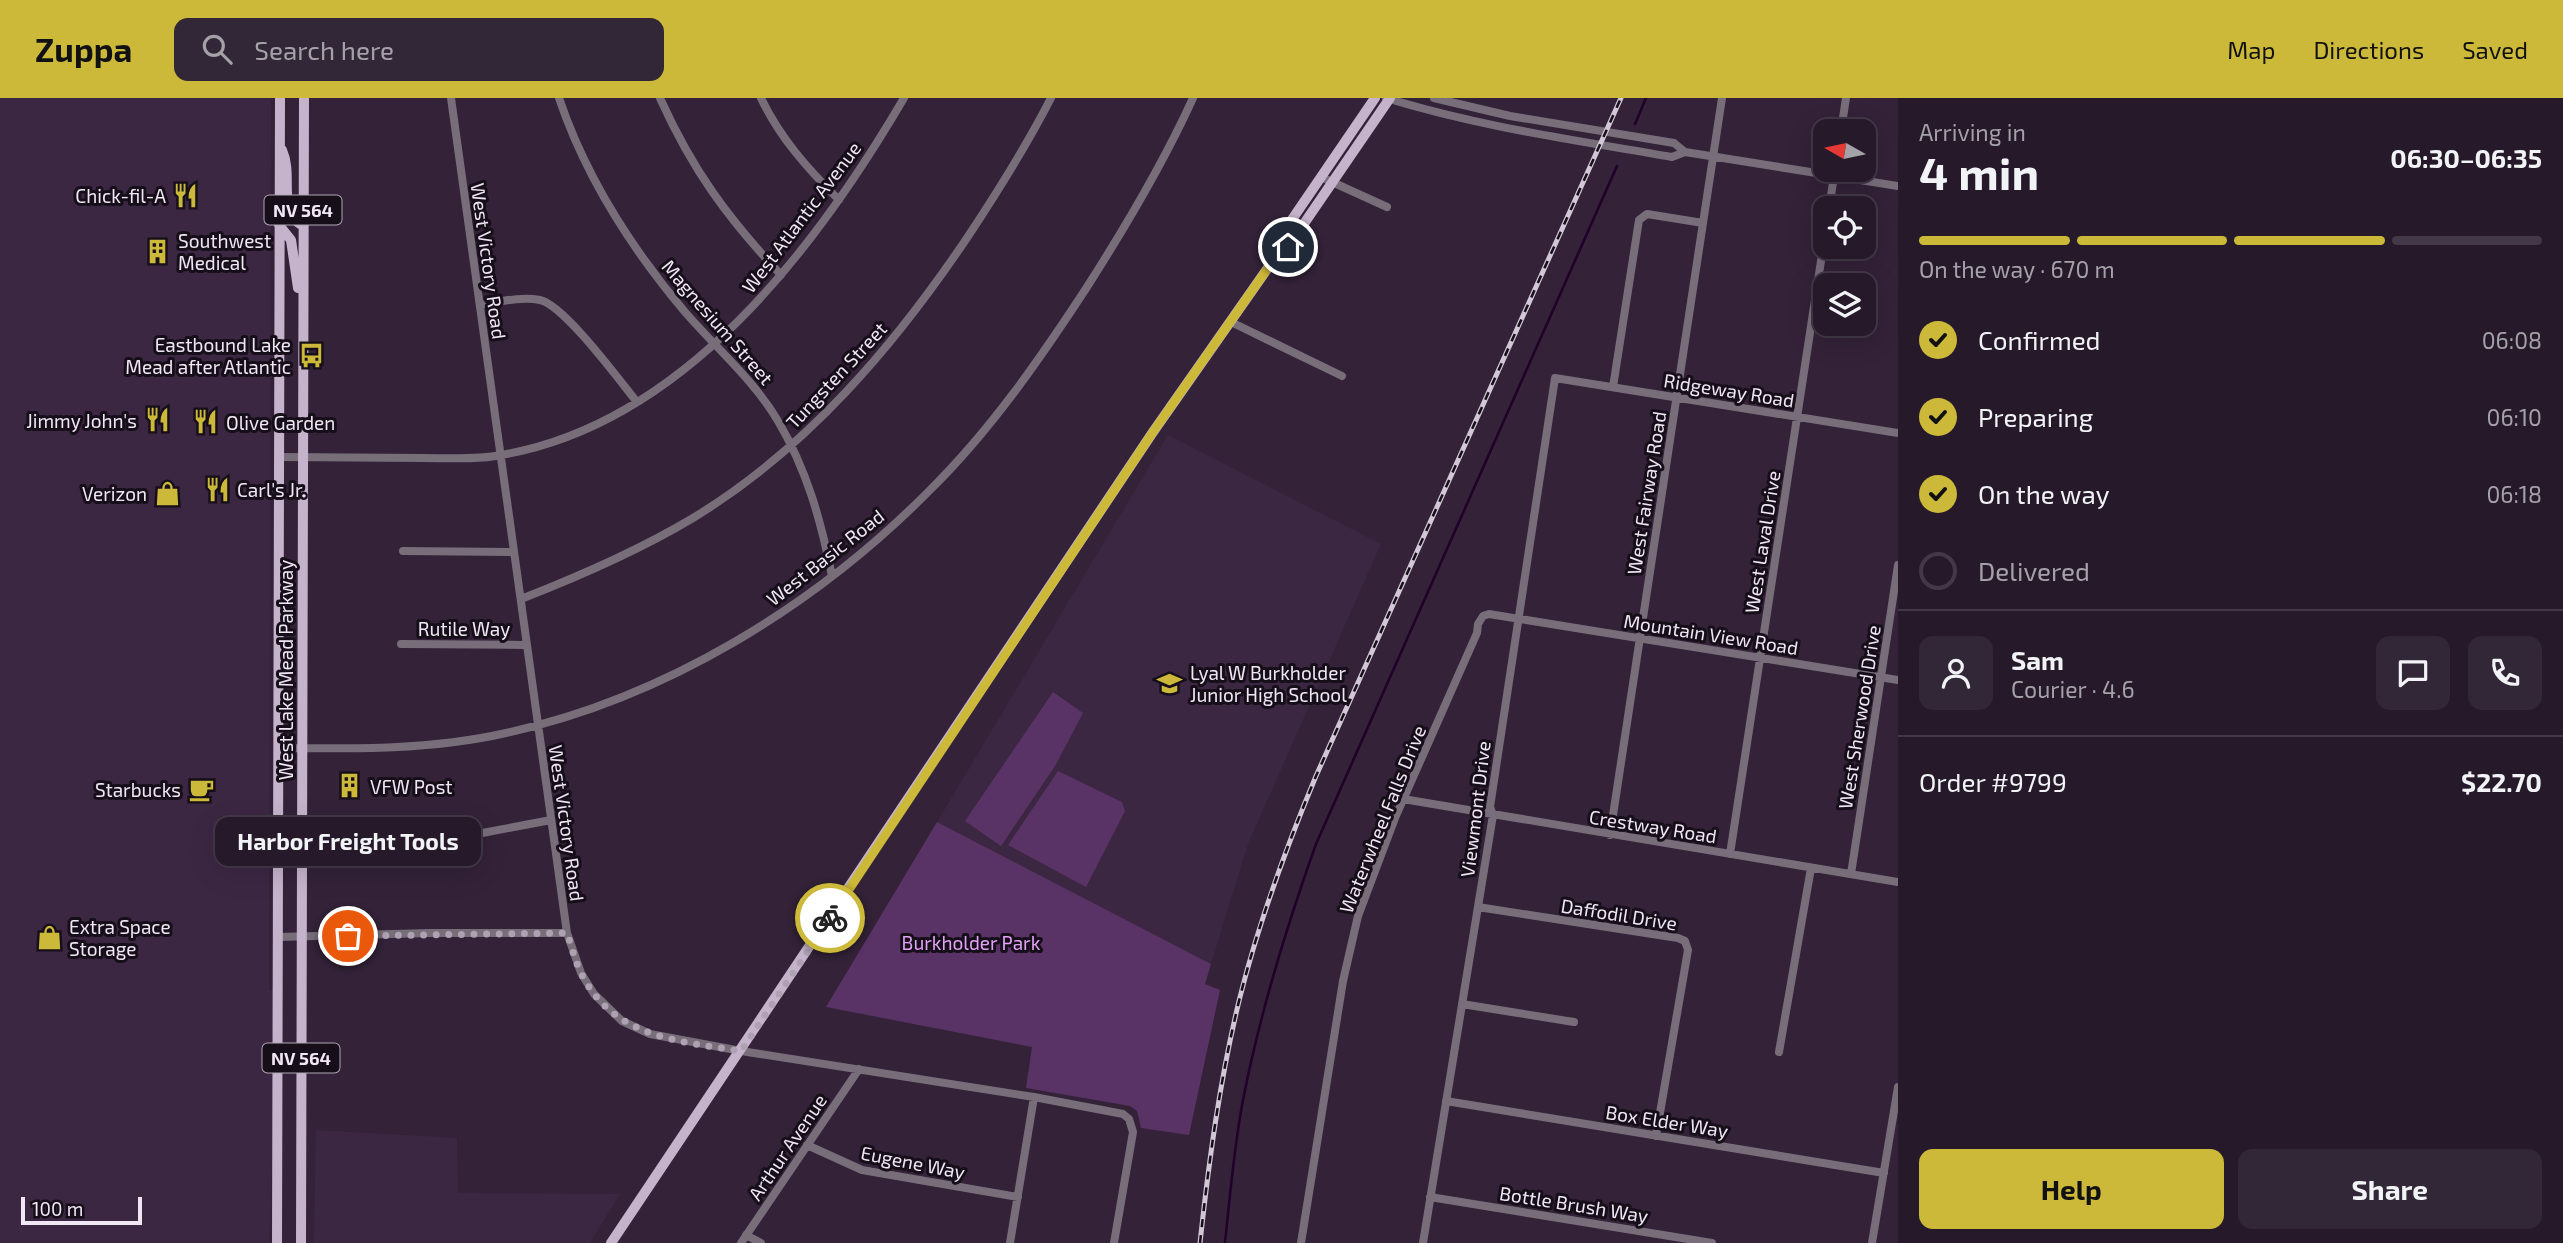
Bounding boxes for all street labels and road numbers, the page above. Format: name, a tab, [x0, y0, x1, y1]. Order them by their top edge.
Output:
street label: West Atlantic Avenue	[737, 137, 865, 297]
street label: West Victory Road	[467, 181, 511, 341]
road number: NV 564	[264, 196, 342, 225]
street label: Magnesium Street	[658, 255, 778, 389]
street label: Tungsten Street	[781, 317, 891, 433]
street label: Ridgeway Road	[1662, 368, 1796, 412]
street label: West Fairway Road	[1622, 410, 1670, 576]
street label: West Laval Drive	[1739, 469, 1785, 615]
street label: West Basic Road	[762, 504, 888, 610]
street label: West Lake Mead Parkway	[274, 560, 297, 780]
street label: Mountain View Road	[1622, 609, 1800, 659]
street label: Rutile Way	[418, 617, 510, 640]
street label: West Sherwood Drive	[1833, 623, 1885, 811]
street label: Waterwheel Falls Drive	[1334, 722, 1430, 916]
street label: Viewmont Drive	[1455, 740, 1495, 878]
street label: West Victory Road	[545, 743, 589, 903]
street label: Crestway Road	[1588, 805, 1718, 847]
street label: Daffodil Drive	[1559, 893, 1679, 935]
road number: NV 564	[262, 1043, 340, 1072]
street label: Arthur Avenue	[743, 1089, 831, 1205]
street label: Box Elder Way	[1604, 1100, 1730, 1142]
street label: Eugene Way	[859, 1141, 967, 1183]
street label: Bottle Brush Way	[1498, 1181, 1650, 1227]

